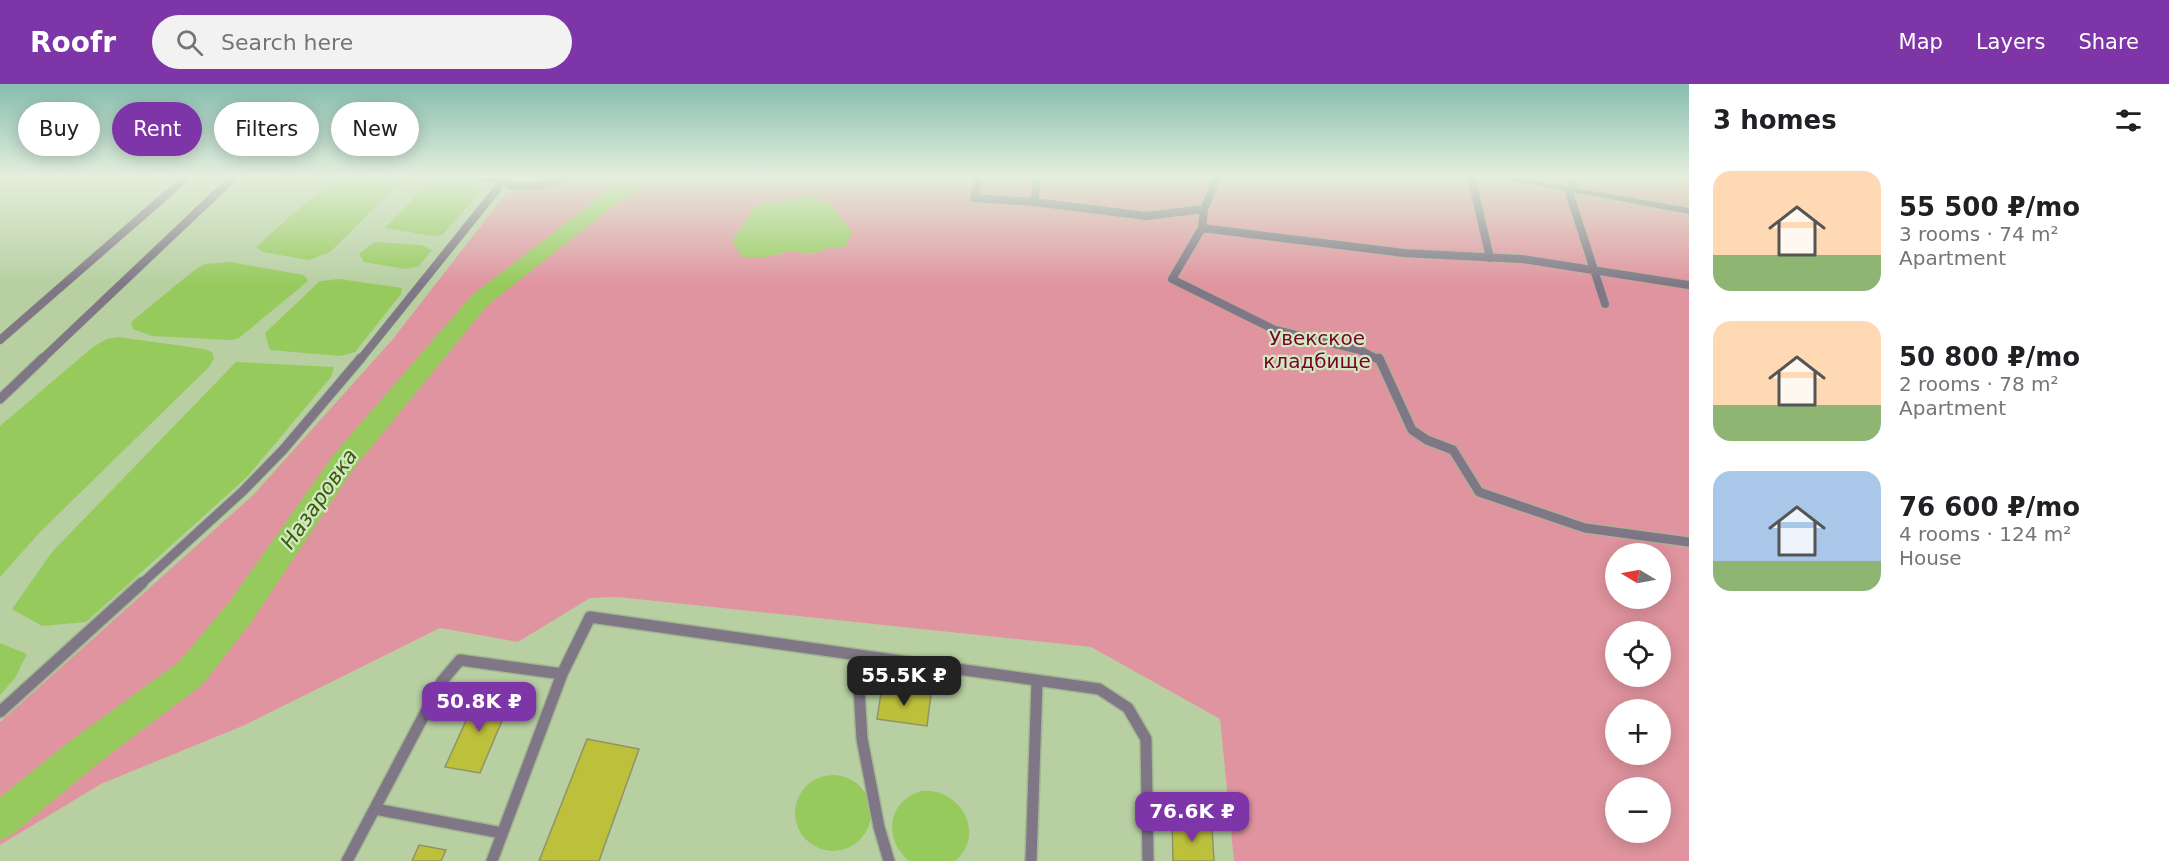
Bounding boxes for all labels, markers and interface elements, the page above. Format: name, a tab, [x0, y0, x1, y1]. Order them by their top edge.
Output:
search box	[152, 15, 572, 69]
text: Roofr	[30, 26, 116, 59]
icon: search	[173, 26, 206, 59]
text: Search here	[221, 30, 353, 55]
text: Map	[1899, 30, 1943, 54]
text: Layers	[1976, 30, 2045, 54]
text: Share	[2078, 30, 2139, 54]
chip: Buy	[18, 102, 100, 156]
chip: Rent	[112, 102, 202, 156]
chip: Filters	[214, 102, 319, 156]
chip: New	[331, 102, 419, 156]
icon: filters	[2112, 104, 2145, 137]
text: 3 homes	[1713, 105, 1837, 135]
text: 55 500 ₽/mo	[1899, 192, 2080, 222]
icon: home	[1761, 195, 1833, 267]
text: 3 rooms · 74 m²	[1899, 222, 2059, 246]
text: Apartment	[1899, 246, 2006, 270]
park label: Увекское кладбище	[1263, 326, 1371, 373]
text: 50 800 ₽/mo	[1899, 342, 2080, 372]
icon: home	[1761, 345, 1833, 417]
text: 2 rooms · 78 m²	[1899, 372, 2059, 396]
text: Apartment	[1899, 396, 2006, 420]
water label: Назаровка	[276, 444, 362, 554]
text: 76 600 ₽/mo	[1899, 492, 2080, 522]
icon: home	[1761, 495, 1833, 567]
text: 4 rooms · 124 m²	[1899, 522, 2071, 546]
north arrow	[1605, 543, 1671, 609]
map controls	[1605, 543, 1671, 843]
text: House	[1899, 546, 1962, 570]
button: locate	[1605, 621, 1671, 687]
pin: 55.5K ₽	[849, 656, 959, 707]
text: 55.5K ₽	[861, 663, 947, 687]
pin: 50.8K ₽	[424, 682, 534, 733]
text: 50.8K ₽	[436, 689, 522, 713]
button: +	[1605, 699, 1671, 765]
button: −	[1605, 777, 1671, 843]
pin: 76.6K ₽	[1137, 792, 1247, 843]
text: 76.6K ₽	[1149, 799, 1235, 823]

